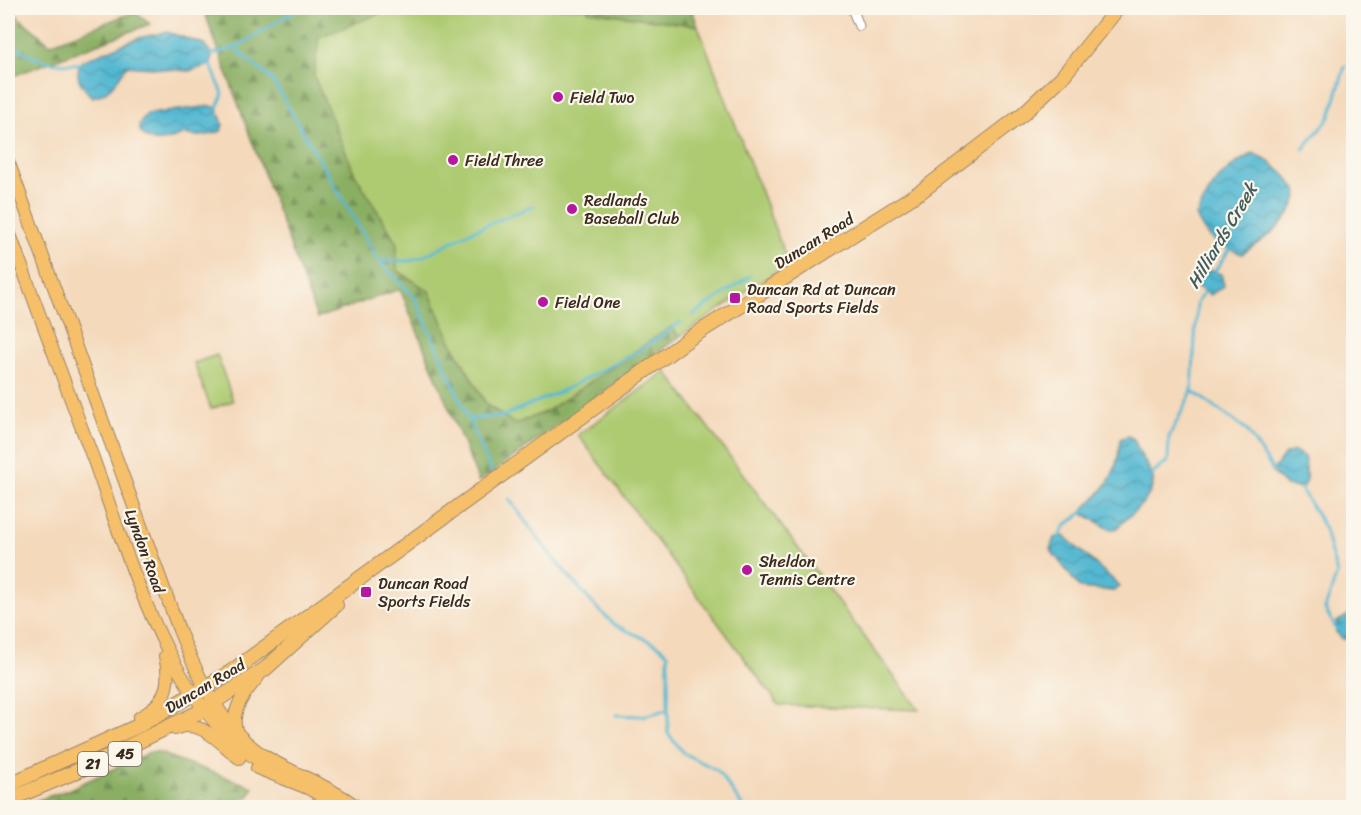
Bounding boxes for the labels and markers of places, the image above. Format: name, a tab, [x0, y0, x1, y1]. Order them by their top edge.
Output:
place label: Field Two	[570, 83, 635, 112]
marker: Field Two	[551, 90, 565, 104]
place label: Field Three	[465, 146, 543, 175]
marker: Field Three	[446, 153, 460, 167]
place label: Redlands Baseball Club	[584, 186, 680, 233]
marker: Redlands Baseball Club	[565, 202, 579, 216]
place label: Duncan Rd at Duncan Road Sports Fields	[747, 275, 896, 322]
place label: Field One	[555, 288, 621, 317]
marker: Duncan Rd at Duncan Road Sports Fields	[728, 291, 742, 305]
marker: Field One	[536, 295, 550, 309]
place label: Sheldon Tennis Centre	[759, 547, 855, 594]
marker: Sheldon Tennis Centre	[740, 563, 754, 577]
place label: Duncan Road Sports Fields	[378, 569, 471, 616]
marker: Duncan Road Sports Fields	[359, 585, 373, 599]

